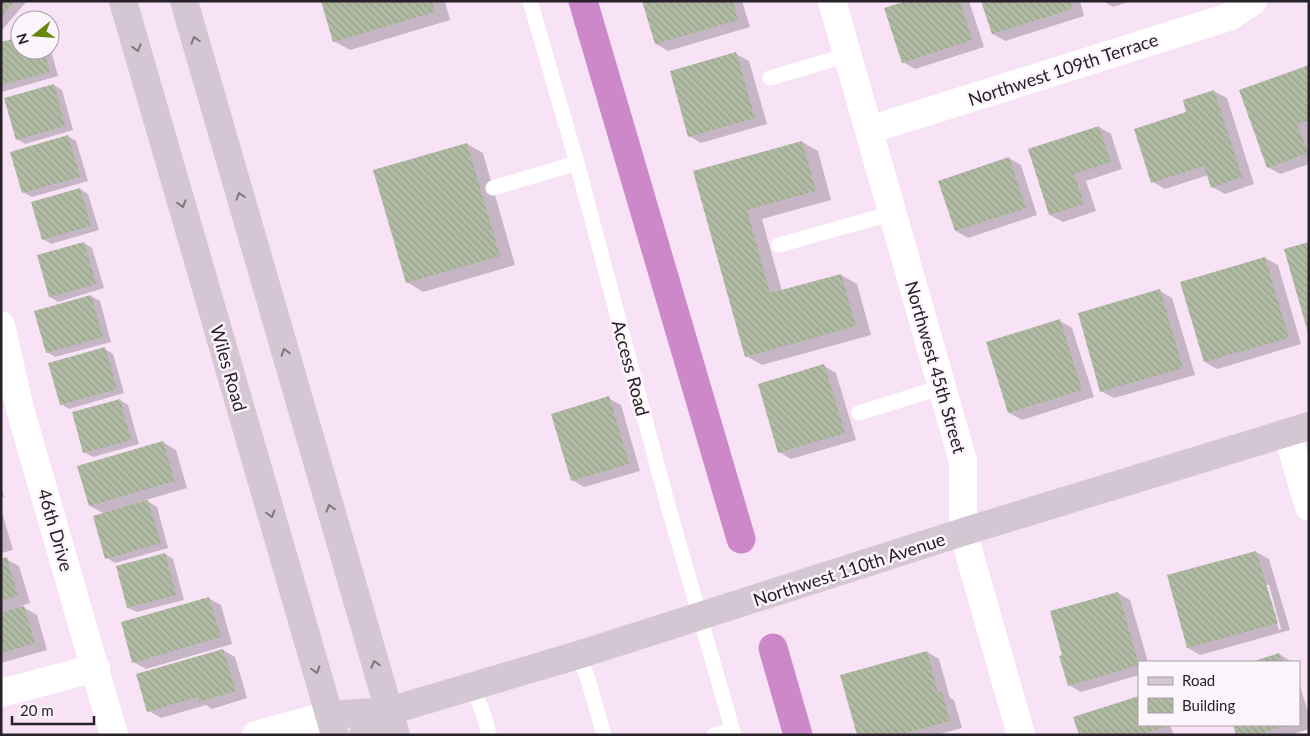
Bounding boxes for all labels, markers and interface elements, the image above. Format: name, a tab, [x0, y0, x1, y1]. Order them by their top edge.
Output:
north arrow	[10, 10, 60, 60]
street label: Northwest 109th Terrace	[965, 28, 1161, 110]
text: N	[12, 31, 32, 47]
one-way arrow	[190, 37, 200, 45]
one-way arrow	[131, 44, 141, 52]
one-way arrow	[235, 192, 246, 201]
one-way arrow	[176, 200, 186, 208]
street label: Northwest 45th Street	[901, 278, 971, 456]
street label: Access Road	[608, 318, 654, 418]
street label: Wiles Road	[206, 322, 252, 414]
one-way arrow	[281, 349, 291, 357]
street label: 46th Drive	[34, 486, 78, 574]
one-way arrow	[326, 505, 336, 513]
one-way arrow	[265, 509, 275, 518]
street label: Northwest 110th Avenue	[750, 528, 948, 610]
one-way arrow	[371, 661, 381, 669]
legend	[1138, 661, 1300, 726]
one-way arrow	[310, 666, 321, 674]
text: Road	[1182, 671, 1215, 689]
scale bar	[12, 694, 95, 726]
text: Building	[1182, 696, 1235, 714]
text: 20 m	[20, 701, 54, 719]

